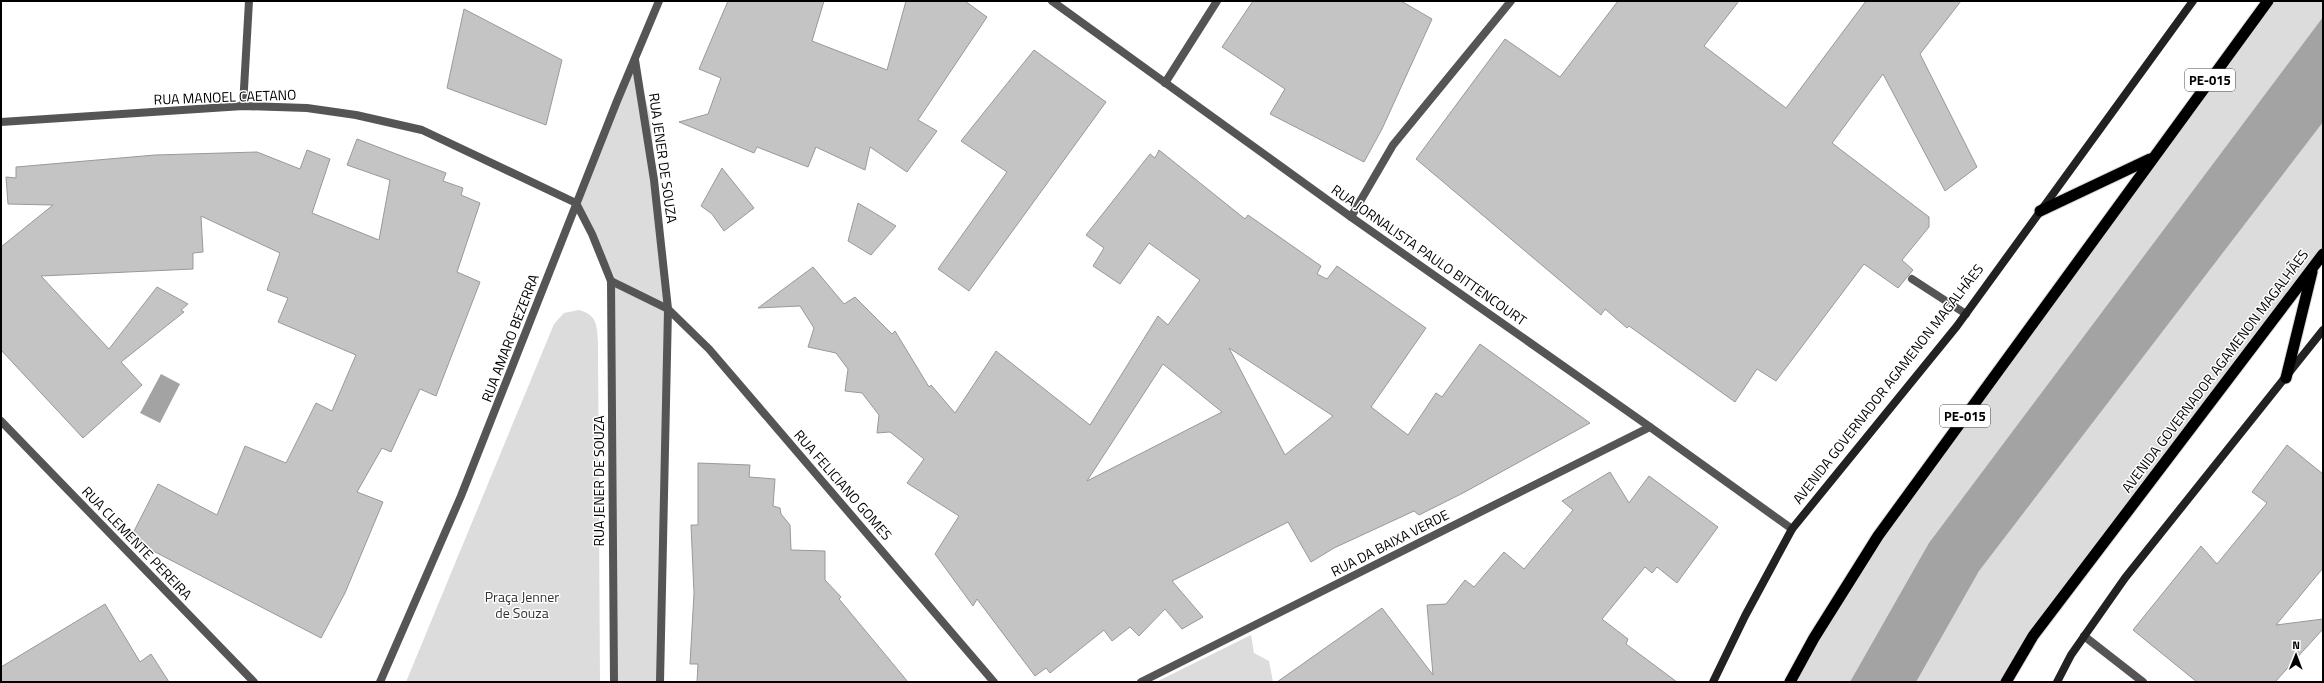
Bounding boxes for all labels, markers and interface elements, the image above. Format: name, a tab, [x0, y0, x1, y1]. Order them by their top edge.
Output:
road number: PE-015	[2185, 69, 2235, 91]
street label: RUA MANOEL CAETANO	[153, 84, 297, 109]
street label: RUA JENER DE SOUZA	[644, 91, 683, 225]
street label: RUA JORNALISTA PAULO BITTENCOURT	[1327, 179, 1532, 331]
street label: AVENIDA GOVERNADOR AGAMENON MAGALHÃES	[2116, 245, 2313, 497]
street label: AVENIDA GOVERNADOR AGAMENON MAGALHÃES	[1787, 259, 1988, 508]
street label: RUA AMARO BEZERRA	[475, 270, 544, 405]
road number: PE-015	[1940, 405, 1990, 427]
street label: RUA JENER DE SOUZA	[588, 415, 609, 547]
street label: RUA FELICIANO GOMES	[789, 425, 897, 545]
street label: RUA CLEMENTE PEREIRA	[77, 481, 198, 605]
street label: RUA DA BAIXA VERDE	[1327, 504, 1453, 581]
park label: Praça Jenner de Souza	[485, 586, 559, 623]
north arrow	[2276, 635, 2316, 675]
text: N	[2292, 637, 2300, 653]

